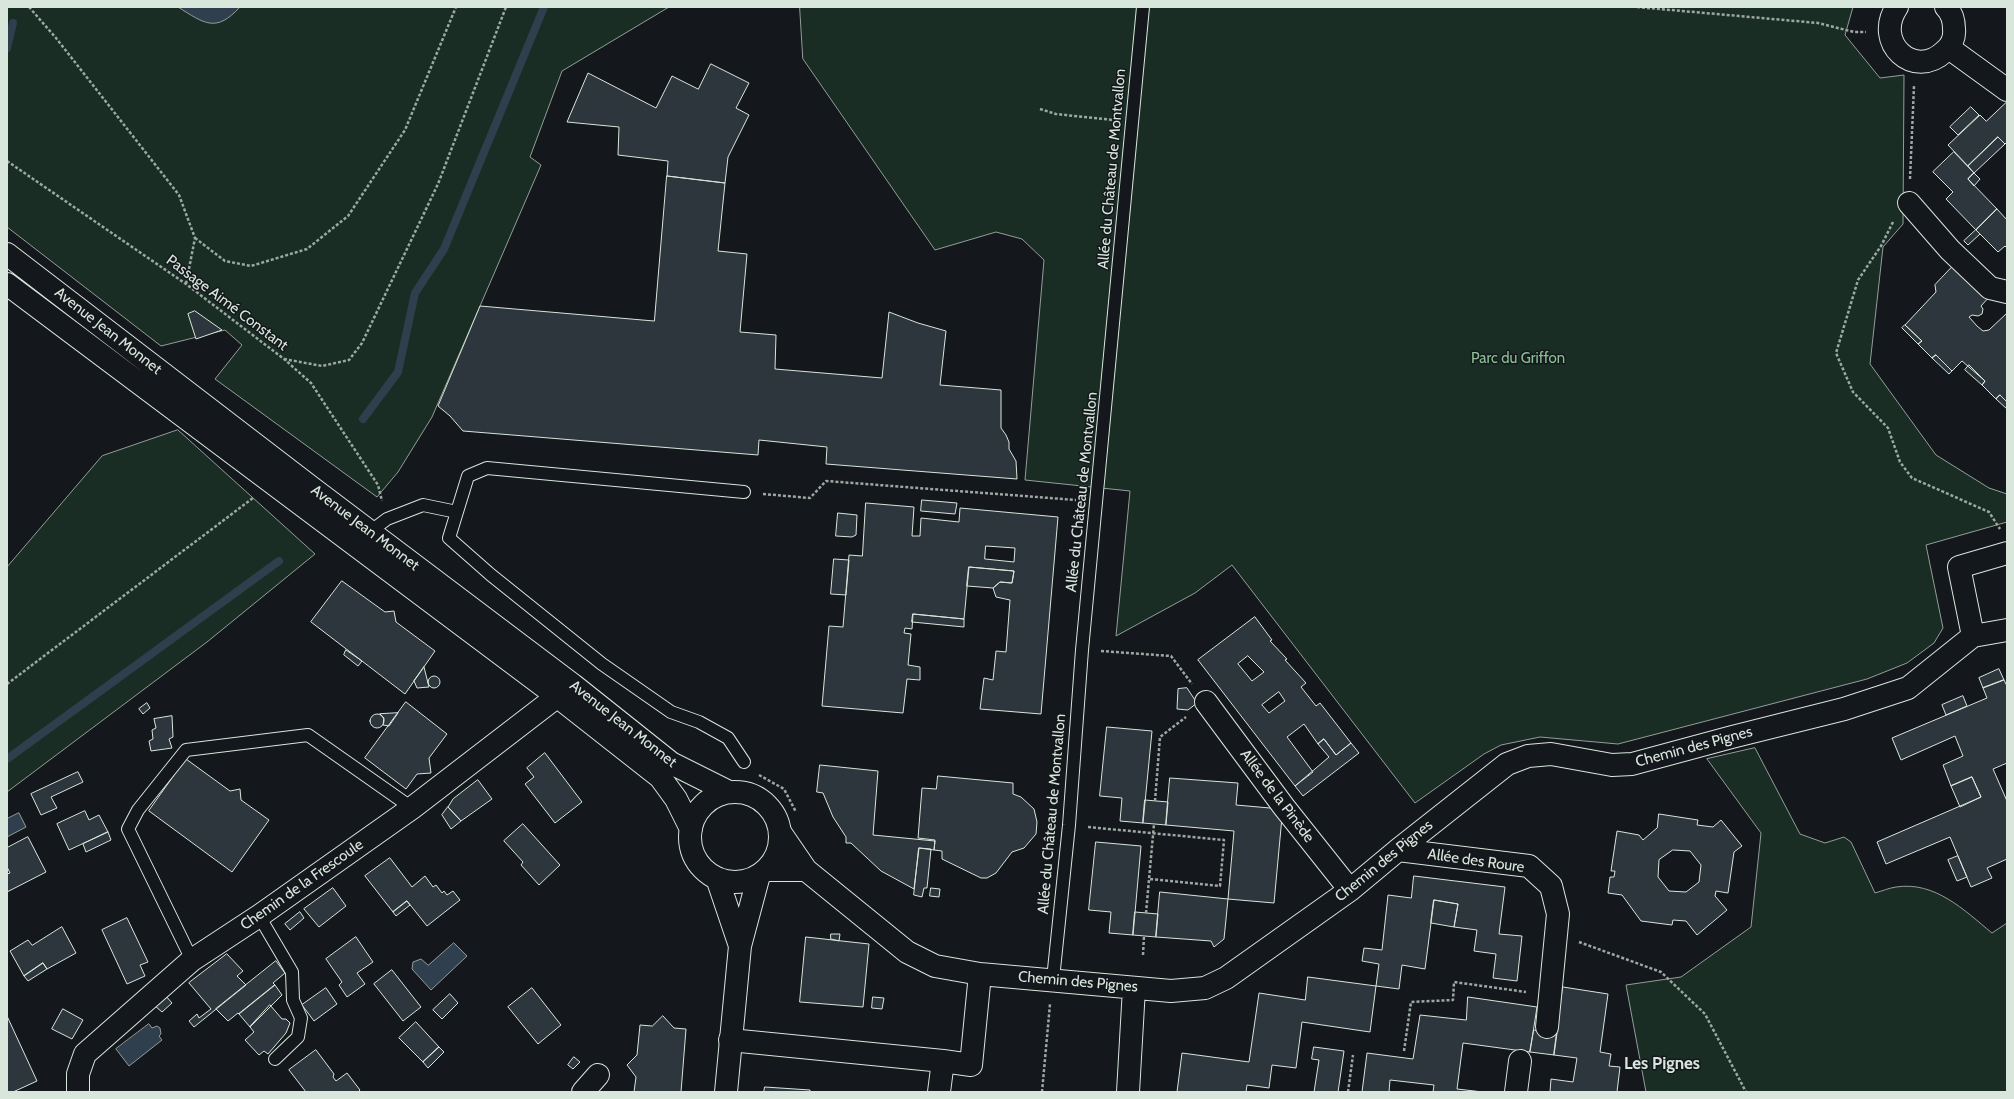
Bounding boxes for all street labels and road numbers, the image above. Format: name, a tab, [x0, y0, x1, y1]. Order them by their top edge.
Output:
street label: Allée du Château de Montvallon	[1094, 68, 1130, 270]
street label: Passage Aimé Constant	[163, 251, 291, 355]
street label: Avenue Jean Monnet	[51, 284, 165, 378]
street label: Allée du Château de Montvallon	[1063, 391, 1101, 593]
street label: Avenue Jean Monnet	[307, 481, 423, 575]
street label: Avenue Jean Monnet	[566, 677, 680, 771]
street label: Allée du Château de Montvallon	[1034, 713, 1070, 915]
street label: Chemin des Pignes	[1634, 723, 1754, 771]
street label: Allée de la Pinède	[1236, 746, 1318, 846]
street label: Chemin des Pignes	[1332, 816, 1436, 906]
street label: Chemin de la Frescoule	[237, 836, 367, 934]
street label: Allée des Roure	[1426, 845, 1526, 877]
street label: Chemin des Pignes	[1017, 968, 1139, 996]

